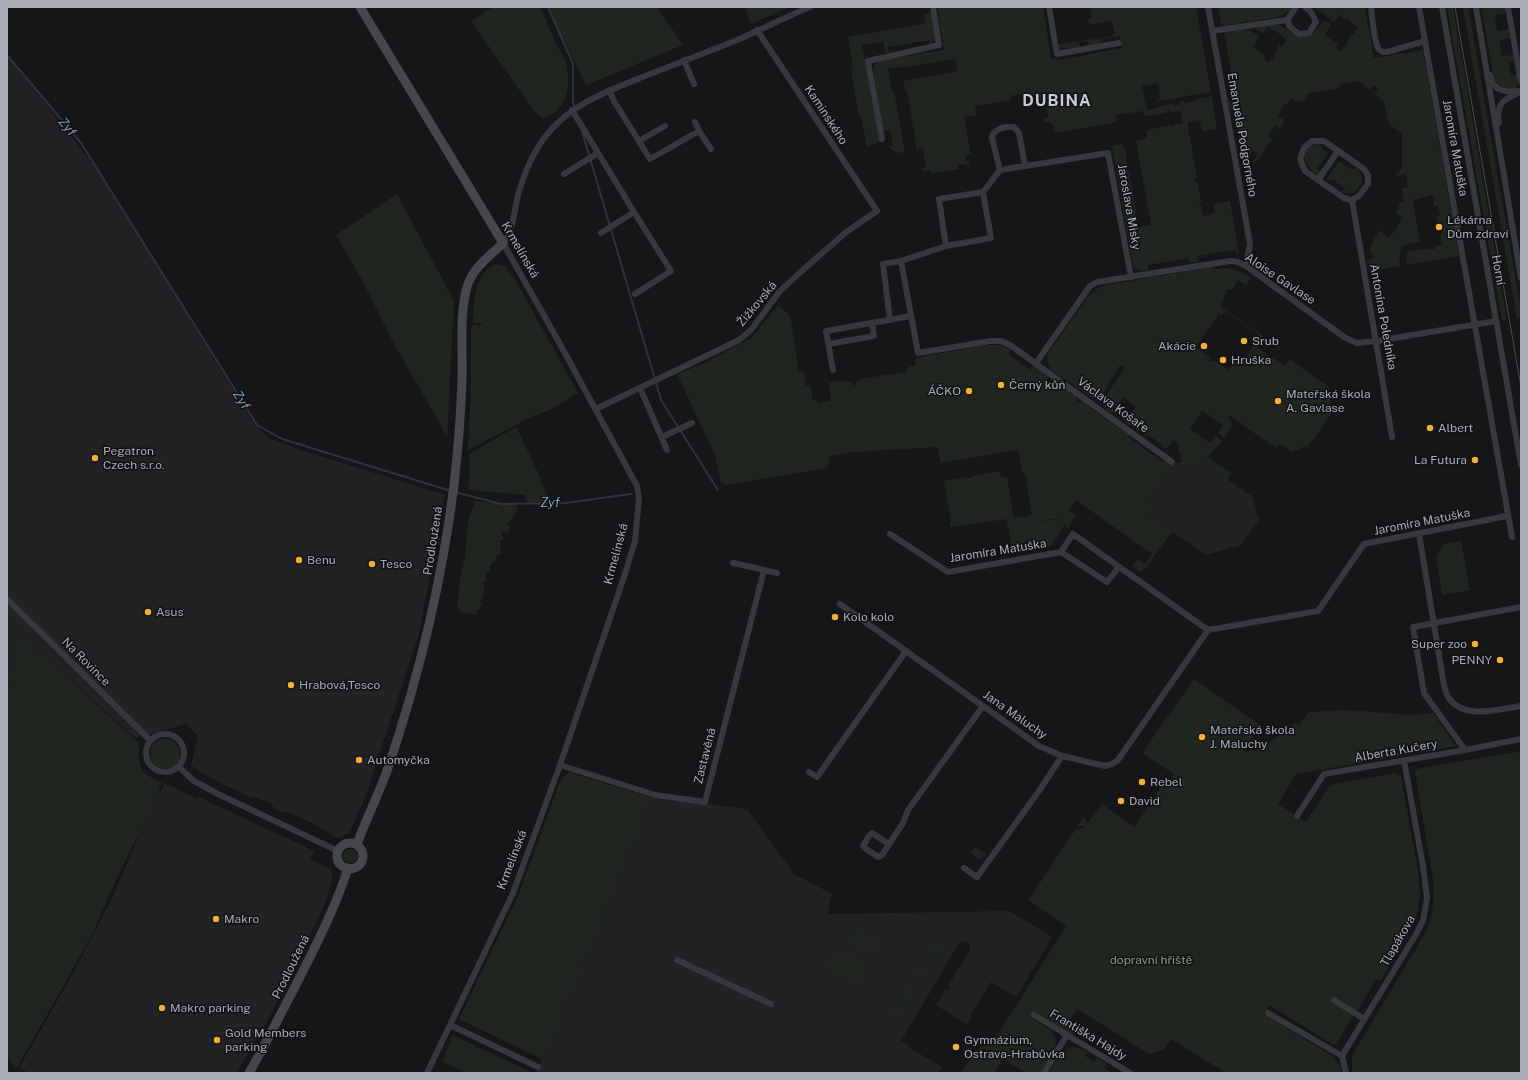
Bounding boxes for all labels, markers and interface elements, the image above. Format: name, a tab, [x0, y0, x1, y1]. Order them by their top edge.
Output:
street label: Emanuela Podgorného	[1224, 72, 1260, 198]
street label: Kaminského	[801, 83, 851, 147]
district label: DUBINA	[1022, 91, 1092, 111]
street label: Jaromíra Matuška	[1439, 99, 1471, 197]
water label: Zyf	[55, 115, 79, 139]
street label: Jaroslava Misky	[1114, 163, 1144, 251]
place label: Lékárna Dům zdraví	[1447, 213, 1508, 241]
street label: Krmelínská	[498, 219, 542, 281]
marker: Lékárna Dům zdraví	[1434, 222, 1444, 232]
street label: Aloise Gavlase	[1242, 250, 1318, 308]
street label: Horní	[1488, 254, 1508, 286]
street label: Antonína Poledníka	[1367, 263, 1399, 371]
street label: Žižkovská	[734, 278, 780, 330]
place label: Srub	[1252, 334, 1279, 348]
marker: Srub	[1239, 336, 1249, 346]
place label: Akácie	[1158, 339, 1196, 353]
marker: Akácie	[1199, 341, 1209, 351]
place label: Hruška	[1231, 353, 1271, 367]
marker: Hruška	[1218, 355, 1228, 365]
street label: Václava Košaře	[1074, 374, 1152, 436]
place label: Černý kůň	[1009, 378, 1065, 392]
marker: Černý kůň	[996, 380, 1006, 390]
place label: ÁČKO	[928, 384, 961, 398]
marker: ÁČKO	[964, 386, 974, 396]
place label: Mateřská škola A. Gavlase	[1286, 387, 1371, 415]
water label: Zyf	[229, 388, 253, 412]
marker: Mateřská škola A. Gavlase	[1273, 396, 1283, 406]
place label: Albert	[1438, 421, 1473, 435]
marker: Albert	[1425, 423, 1435, 433]
place label: Pegatron Czech s.r.o.	[103, 444, 165, 472]
marker: Pegatron Czech s.r.o.	[90, 453, 100, 463]
place label: La Futura	[1414, 453, 1467, 467]
marker: La Futura	[1470, 455, 1480, 465]
water label: Zyf	[540, 495, 560, 511]
street label: Prodloužená	[420, 506, 446, 576]
street label: Jaromíra Matuška	[1373, 506, 1471, 538]
street label: Krmelínská	[601, 522, 631, 586]
street label: Jaromíra Matuška	[949, 536, 1047, 566]
place label: Benu	[307, 553, 336, 567]
marker: Benu	[294, 555, 304, 565]
place label: Tesco	[380, 557, 412, 571]
marker: Tesco	[367, 559, 377, 569]
place label: Asus	[156, 605, 183, 619]
marker: Asus	[143, 607, 153, 617]
place label: Kolo kolo	[843, 610, 894, 624]
marker: Kolo kolo	[830, 612, 840, 622]
street label: Na Rovince	[59, 635, 113, 689]
place label: Super zoo	[1411, 637, 1467, 651]
marker: Super zoo	[1470, 639, 1480, 649]
place label: PENNY	[1451, 653, 1492, 667]
marker: PENNY	[1495, 655, 1505, 665]
place label: Hrabová,Tesco	[299, 678, 380, 692]
marker: Hrabová,Tesco	[286, 680, 296, 690]
street label: Jana Maluchy	[980, 688, 1050, 742]
place label: Mateřská škola J. Maluchy	[1210, 723, 1295, 751]
street label: Zastavěná	[691, 726, 719, 786]
marker: Mateřská škola J. Maluchy	[1197, 732, 1207, 742]
street label: Alberta Kučery	[1353, 737, 1439, 765]
place label: Automyčka	[367, 753, 430, 767]
marker: Automyčka	[354, 755, 364, 765]
place label: Rebel	[1150, 775, 1182, 789]
marker: Rebel	[1137, 777, 1147, 787]
place label: David	[1129, 794, 1160, 808]
marker: David	[1116, 796, 1126, 806]
street label: Krmelínská	[494, 828, 530, 892]
place label: Makro	[224, 912, 259, 926]
street label: Tlapákova	[1378, 913, 1418, 969]
marker: Makro	[211, 914, 221, 924]
street label: Prodloužená	[269, 933, 313, 1001]
park label: dopravní hřiště	[1110, 953, 1192, 967]
place label: Makro parking	[170, 1001, 251, 1015]
marker: Makro parking	[157, 1003, 167, 1013]
street label: Františka Hajdy	[1047, 1006, 1129, 1064]
place label: Gold Members parking	[225, 1026, 306, 1054]
place label: Gymnázium, Ostrava-Hrabůvka	[964, 1033, 1065, 1061]
marker: Gold Members parking	[212, 1035, 222, 1045]
marker: Gymnázium, Ostrava-Hrabůvka	[951, 1042, 961, 1052]

